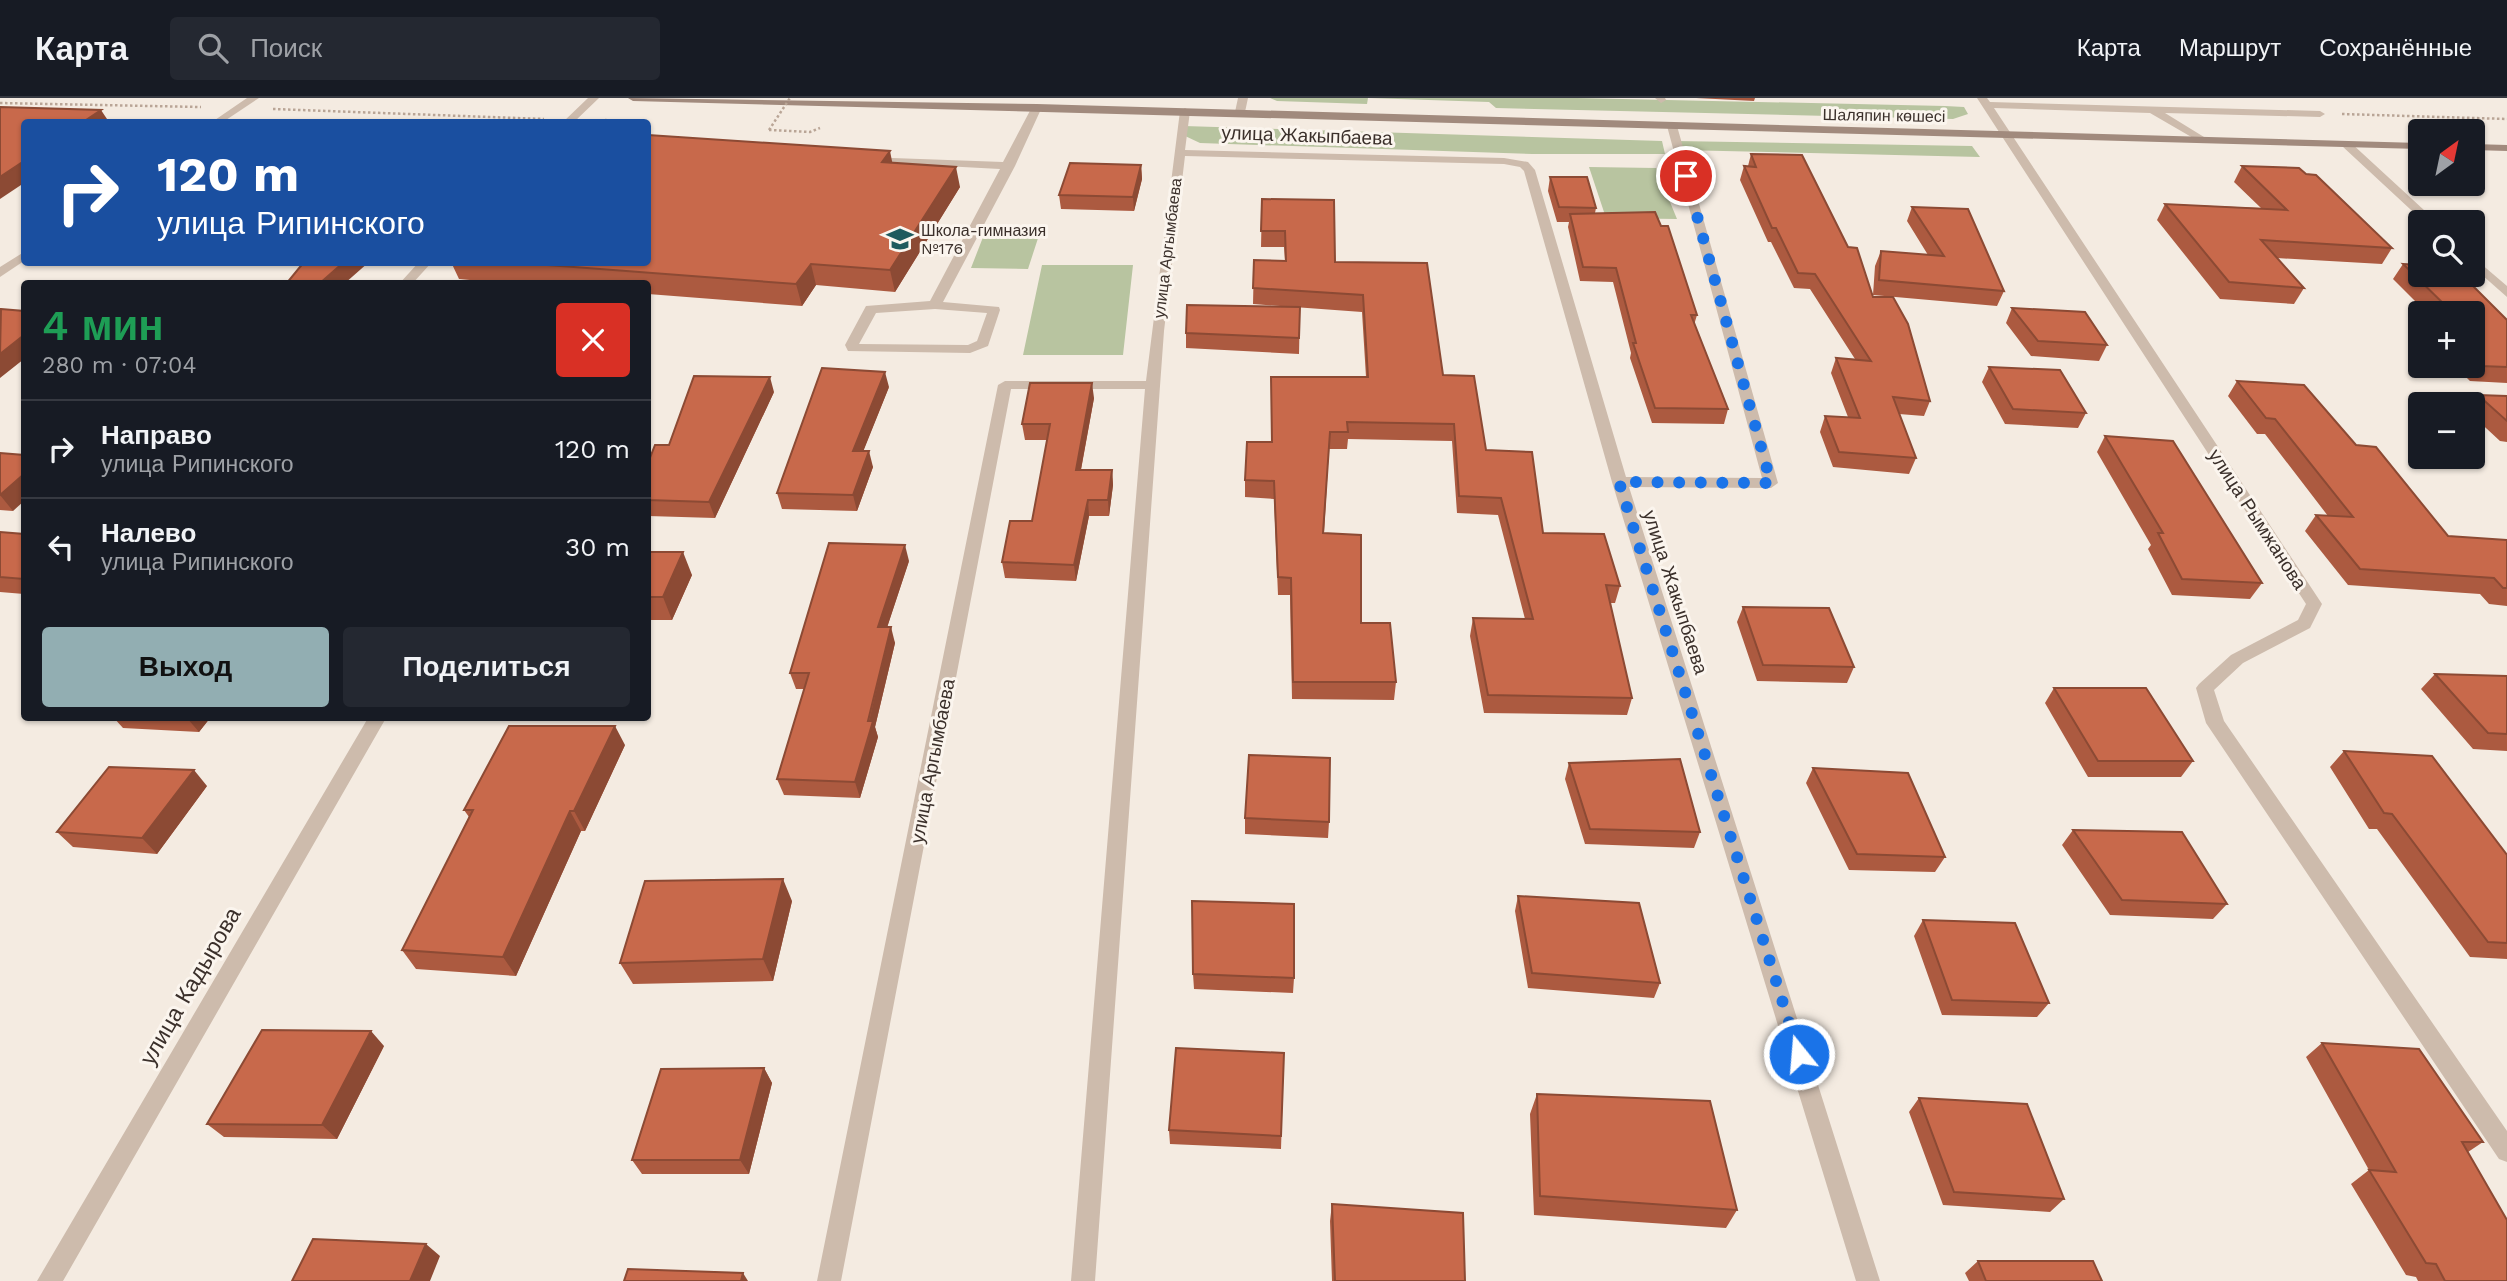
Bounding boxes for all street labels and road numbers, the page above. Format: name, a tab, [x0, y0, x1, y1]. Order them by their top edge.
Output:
street label: Шаляпин көшесі	[1823, 105, 1945, 126]
street label: улица Жакыпбаева	[1221, 121, 1393, 150]
street label: улица Аргымбаева	[1149, 177, 1186, 319]
street label: улица Рымжанова	[2204, 445, 2312, 594]
street label: улица Жакыпбаева	[1638, 507, 1713, 678]
street label: улица Аргымбаева	[905, 676, 960, 845]
street label: улица Кадырова	[134, 902, 247, 1070]

